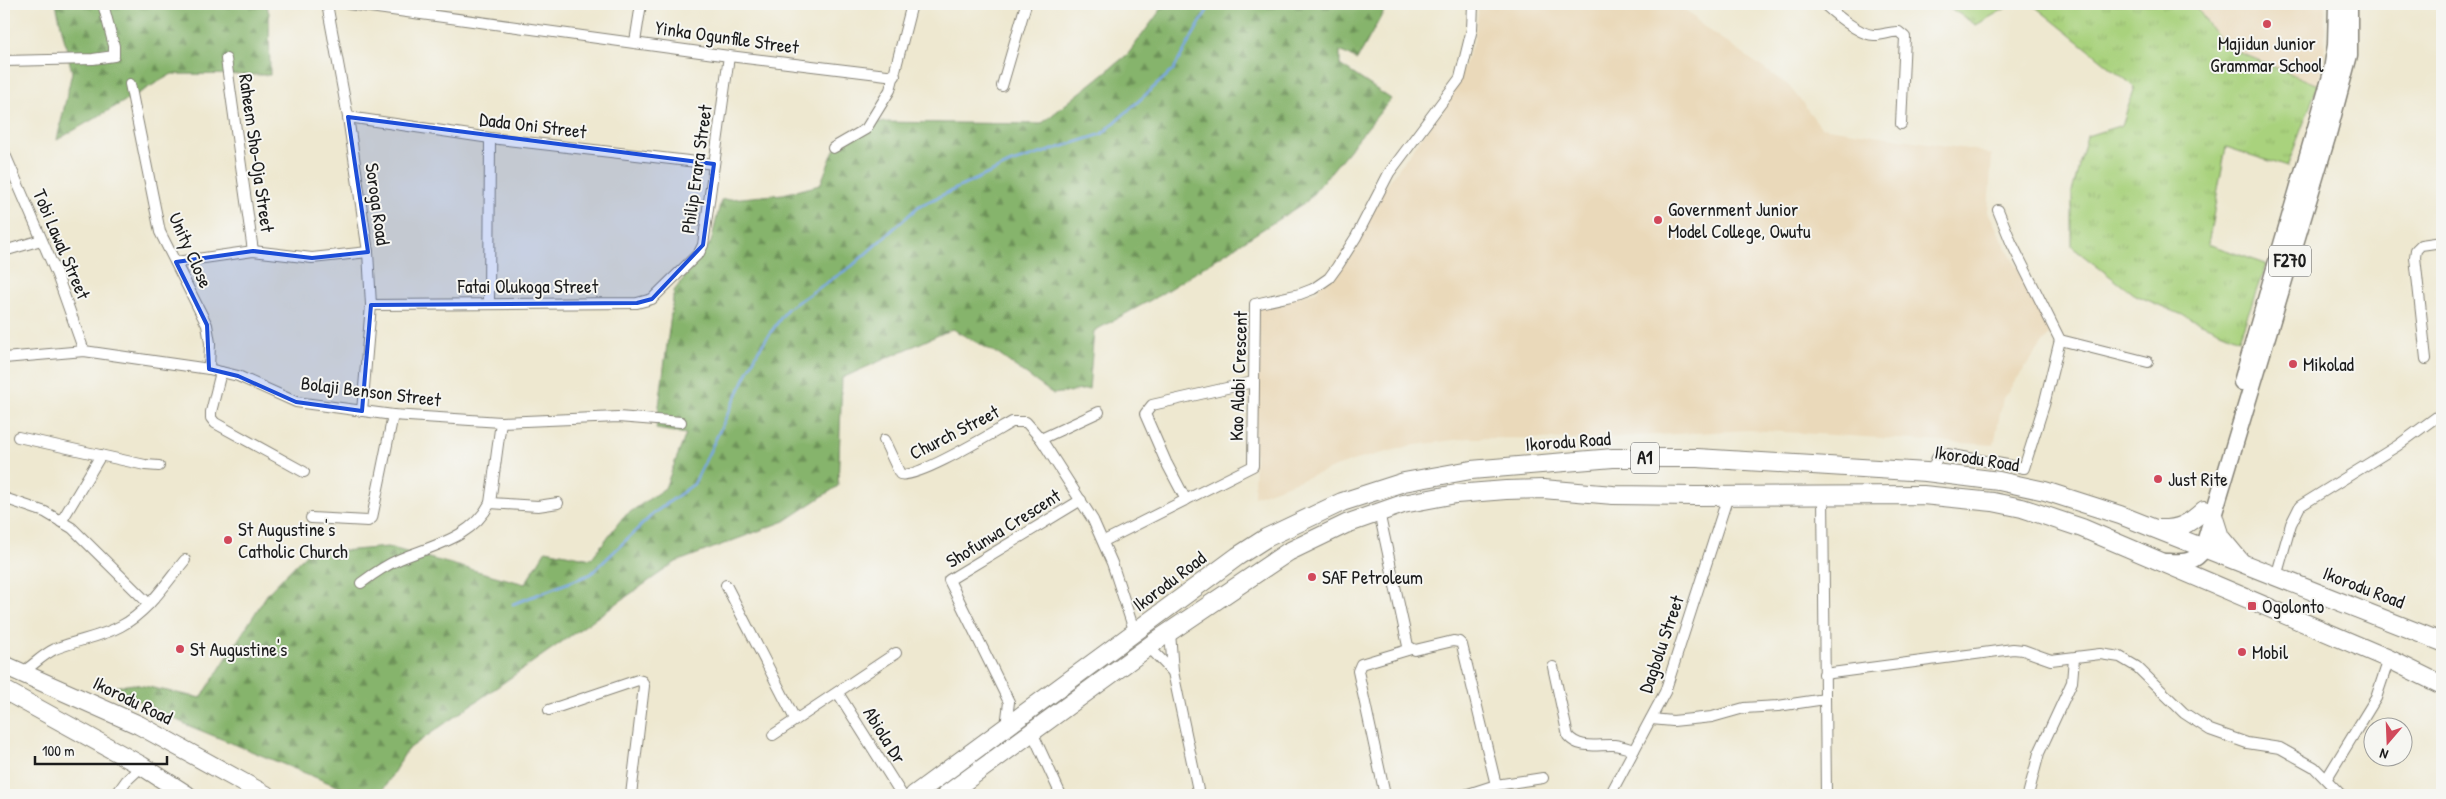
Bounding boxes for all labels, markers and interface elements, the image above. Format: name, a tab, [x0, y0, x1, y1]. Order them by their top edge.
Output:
street label: Yinka Ogunfile Street	[653, 14, 801, 60]
marker: Majidun Junior Grammar School	[2261, 18, 2273, 30]
place label: Majidun Junior Grammar School	[2210, 30, 2325, 78]
street label: Raheem Sho-Oja Street	[233, 72, 281, 234]
street label: Philip Erara Street	[674, 103, 718, 235]
street label: Dada Oni Street	[478, 106, 588, 145]
street label: Soroga Road	[359, 161, 397, 247]
street label: Tobi Lawal Street	[27, 185, 97, 304]
place label: Government Junior Model College, Owutu	[1668, 196, 1811, 244]
street label: Unity Close	[163, 208, 219, 292]
marker: Government Junior Model College, Owutu	[1652, 214, 1664, 226]
road number: F270	[2269, 246, 2311, 276]
street label: Fatai Olukoga Street	[457, 273, 599, 299]
street label: Kao Alabi Crescent	[1223, 310, 1253, 442]
place label: Mikolad	[2303, 351, 2355, 377]
marker: Mikolad	[2287, 358, 2299, 370]
street label: Bolaji Benson Street	[300, 370, 443, 413]
street label: Church Street	[905, 398, 1004, 466]
street label: Ikorodu Road	[1524, 425, 1612, 457]
street label: Ikorodu Road	[1933, 438, 2022, 478]
road number: A1	[1631, 442, 1659, 473]
place label: Just Rite	[2168, 466, 2228, 492]
marker: Just Rite	[2152, 473, 2164, 485]
street label: Shofunwa Crescent	[941, 482, 1066, 574]
place label: St Augustine's Catholic Church	[238, 516, 348, 564]
marker: St Augustine's Catholic Church	[222, 534, 234, 546]
street label: Ikorodu Road	[1127, 545, 1211, 617]
street label: Ikorodu Road	[2319, 560, 2409, 615]
place label: SAF Petroleum	[1322, 564, 1423, 590]
marker: SAF Petroleum	[1306, 571, 1318, 583]
street label: Dagbolu Street	[1632, 591, 1690, 696]
place label: Ogolonto	[2262, 593, 2325, 619]
marker: Ogolonto	[2246, 600, 2258, 612]
place label: St Augustine's	[190, 636, 287, 662]
place label: Mobil	[2252, 639, 2289, 665]
marker: St Augustine's	[174, 643, 186, 655]
marker: Mobil	[2236, 646, 2248, 658]
street label: Ikorodu Road	[89, 670, 178, 731]
street label: Abiola Dr	[857, 702, 913, 769]
north arrow	[2364, 716, 2414, 766]
scale bar	[35, 734, 168, 766]
text: 100 m	[42, 740, 75, 761]
text: N	[2376, 744, 2390, 765]

